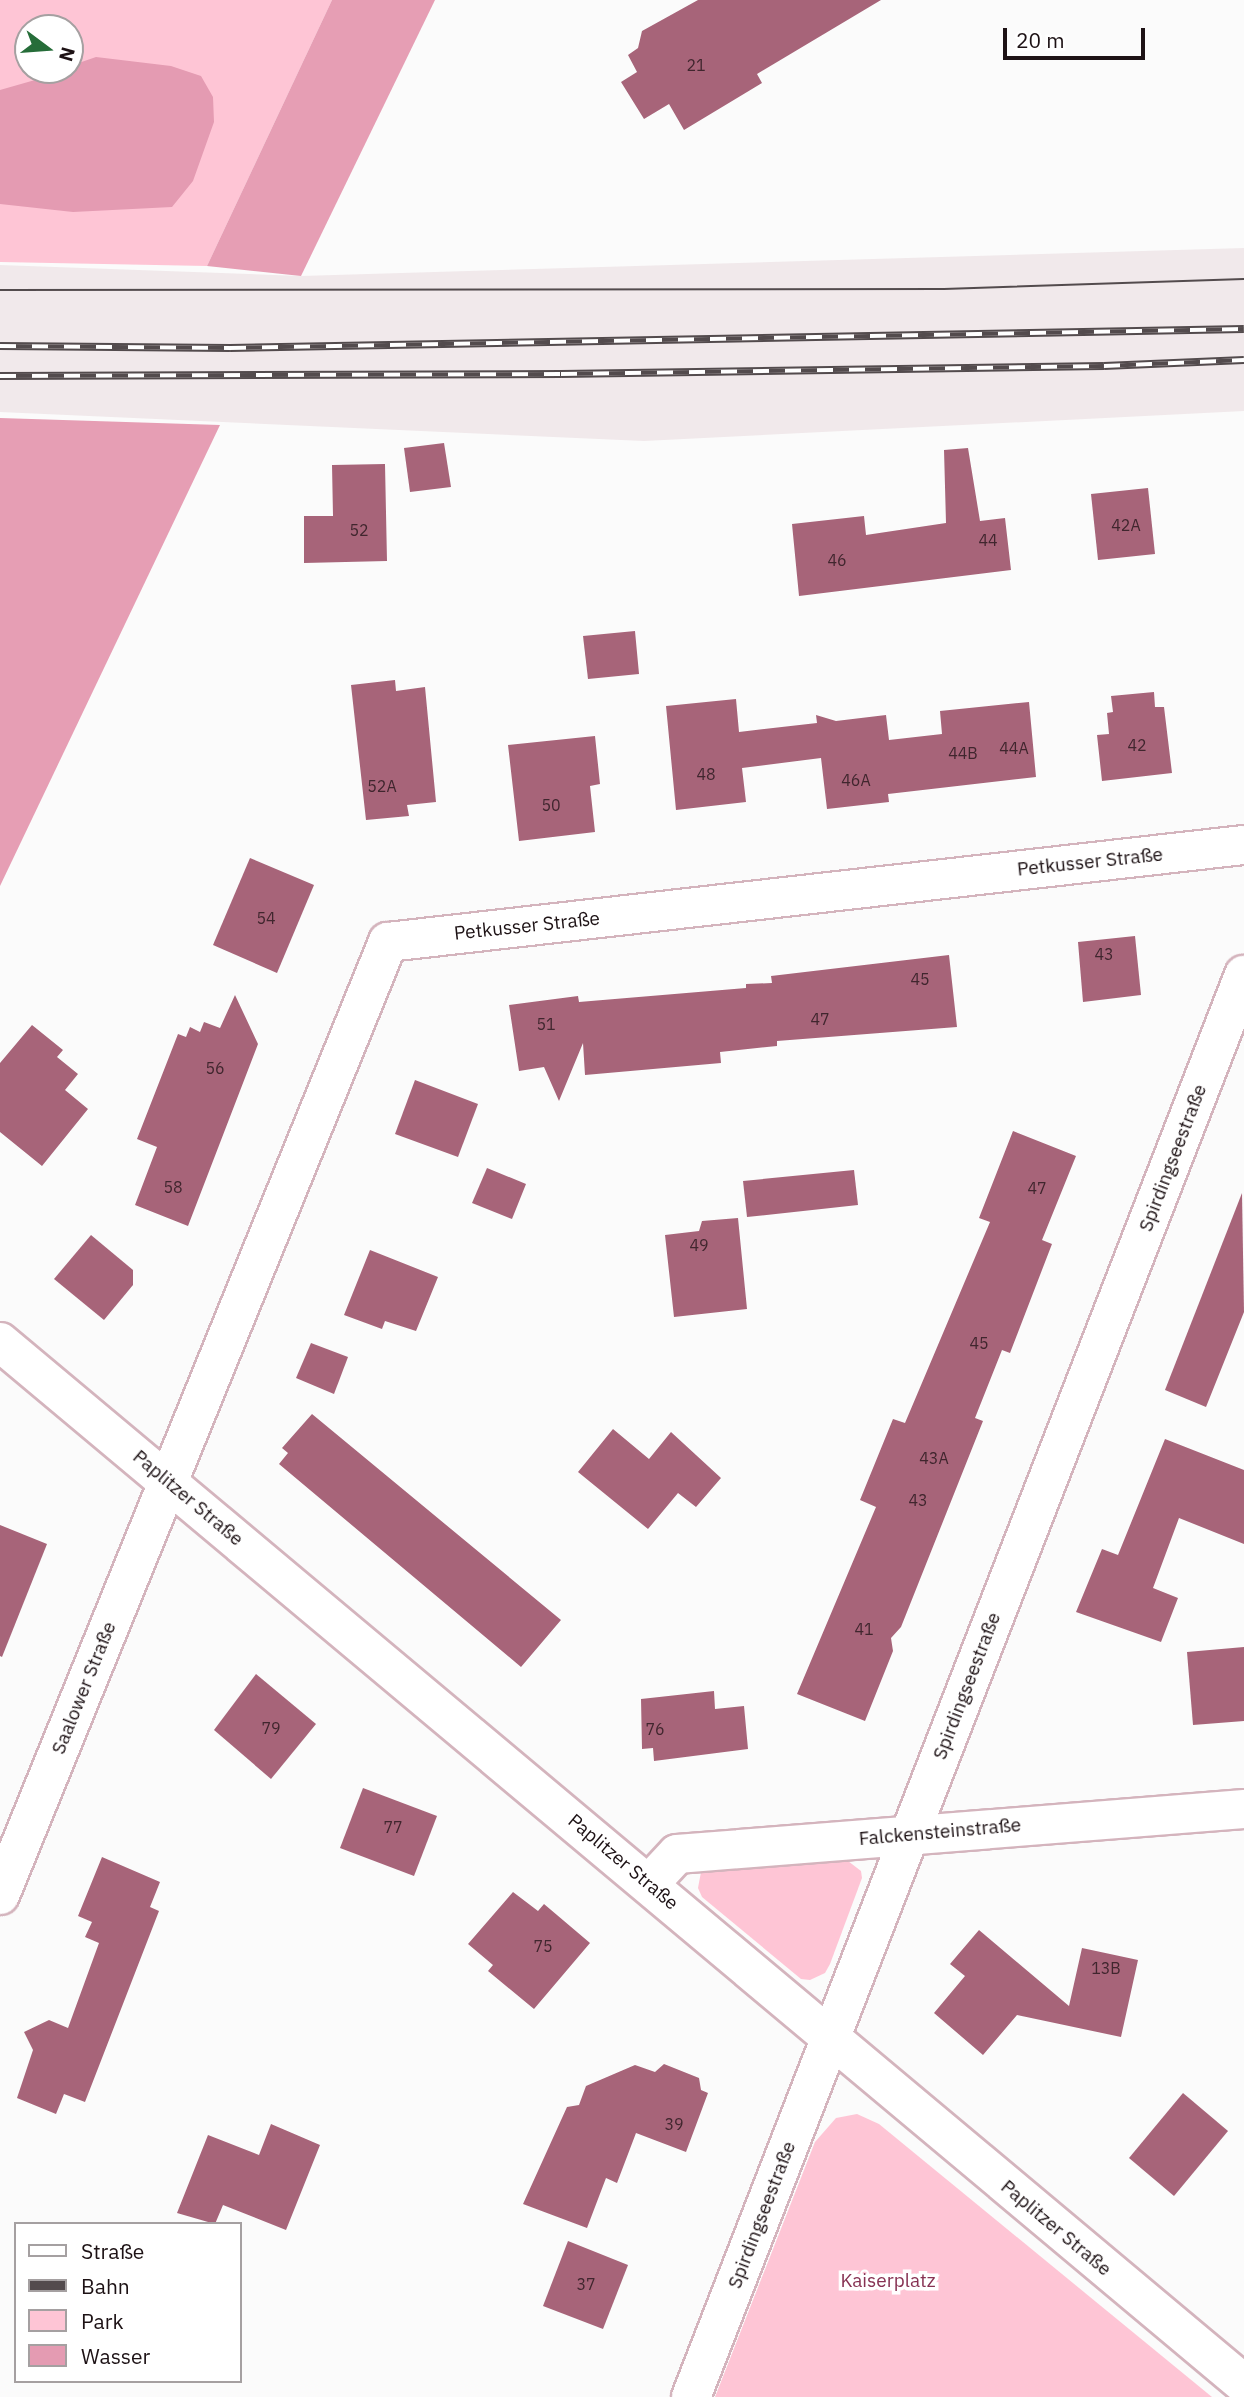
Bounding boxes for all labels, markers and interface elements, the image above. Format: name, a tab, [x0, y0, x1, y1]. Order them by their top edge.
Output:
north arrow	[14, 14, 84, 84]
scale bar	[1006, 14, 1148, 58]
text: 20 m	[1016, 26, 1065, 54]
text: N	[54, 44, 81, 64]
house number: 21	[686, 55, 706, 75]
house number: 42A	[1111, 515, 1141, 535]
house number: 52	[349, 520, 369, 540]
house number: 44	[978, 530, 998, 550]
house number: 46	[827, 550, 847, 570]
house number: 42	[1127, 735, 1147, 755]
house number: 44A	[999, 738, 1029, 758]
house number: 44B	[948, 743, 978, 763]
house number: 48	[696, 764, 716, 784]
house number: 46A	[841, 770, 871, 790]
house number: 52A	[367, 776, 397, 796]
house number: 50	[541, 795, 561, 815]
street label: Petkusser Straße	[1016, 843, 1164, 881]
street label: Petkusser Straße	[453, 907, 601, 945]
house number: 54	[256, 908, 276, 928]
house number: 43	[1094, 944, 1114, 964]
house number: 45	[910, 969, 930, 989]
house number: 47	[810, 1009, 830, 1029]
house number: 51	[536, 1014, 556, 1034]
house number: 56	[205, 1058, 225, 1078]
street label: Spirdingseestraße	[1134, 1081, 1212, 1235]
house number: 58	[163, 1177, 183, 1197]
house number: 47	[1027, 1178, 1047, 1198]
house number: 49	[689, 1235, 709, 1255]
house number: 45	[969, 1333, 989, 1353]
street label: Paplitzer Straße	[128, 1445, 248, 1551]
house number: 43A	[919, 1448, 949, 1468]
house number: 43	[908, 1490, 928, 1510]
street label: Spirdingseestraße	[928, 1609, 1006, 1763]
street label: Saalower Straße	[47, 1618, 121, 1758]
house number: 41	[854, 1619, 874, 1639]
house number: 79	[261, 1718, 281, 1738]
house number: 76	[645, 1719, 665, 1739]
street label: Paplitzer Straße	[563, 1809, 683, 1915]
street label: Falckensteinstraße	[858, 1814, 1022, 1850]
house number: 77	[383, 1817, 403, 1837]
house number: 75	[533, 1936, 553, 1956]
house number: 13B	[1091, 1958, 1121, 1978]
house number: 39	[664, 2114, 684, 2134]
street label: Spirdingseestraße	[723, 2138, 801, 2292]
street label: Paplitzer Straße	[996, 2175, 1116, 2281]
legend	[14, 2222, 242, 2383]
text: Straße	[81, 2237, 144, 2265]
park label: Kaiserplatz	[840, 2270, 936, 2292]
text: Bahn	[81, 2272, 130, 2300]
house number: 37	[576, 2274, 596, 2294]
text: Park	[81, 2307, 124, 2335]
text: Wasser	[81, 2342, 150, 2370]

